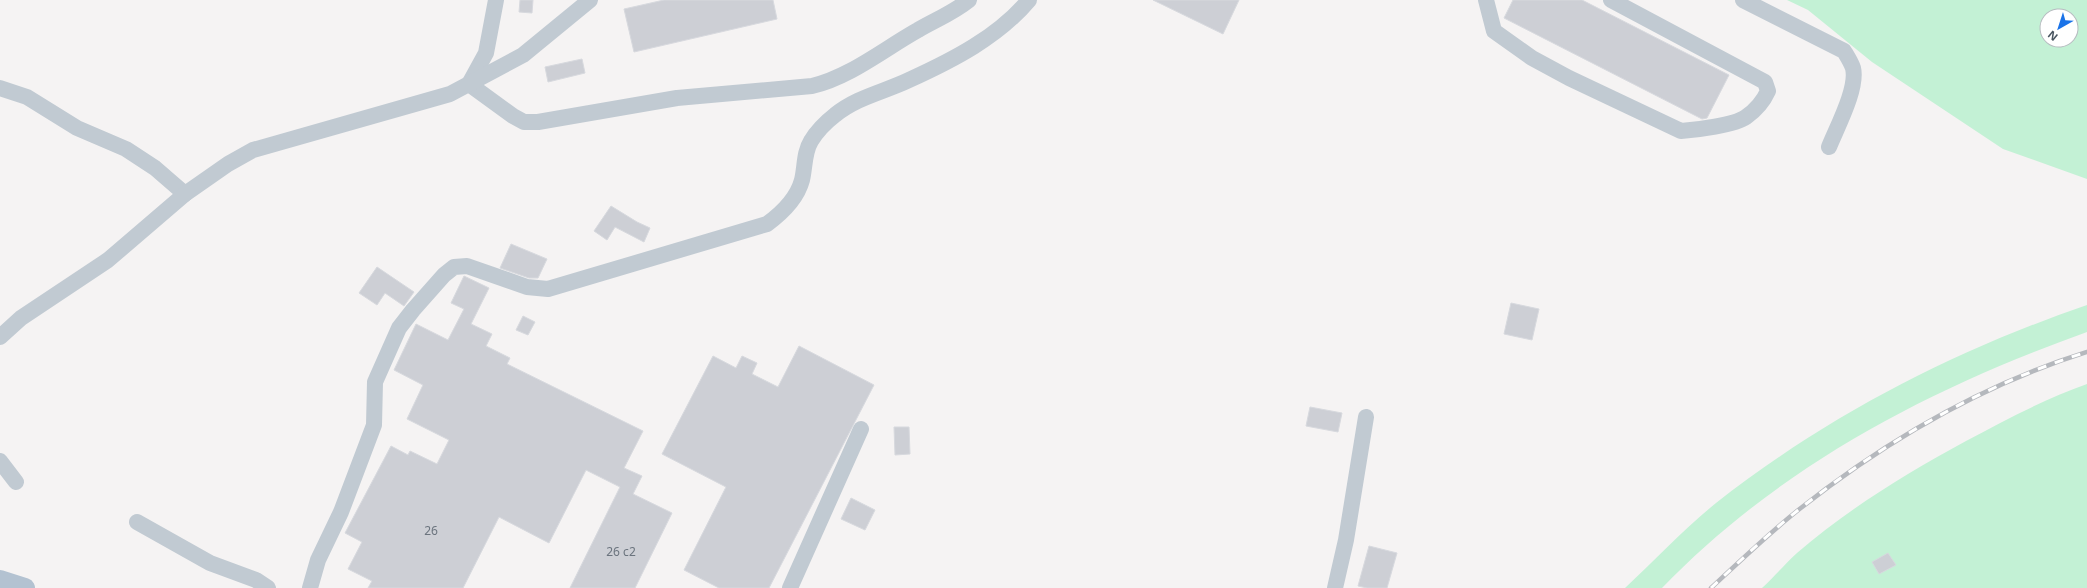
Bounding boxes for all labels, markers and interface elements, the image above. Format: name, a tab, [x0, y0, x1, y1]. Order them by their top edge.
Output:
north arrow	[2039, 8, 2079, 48]
text: N	[2044, 28, 2061, 45]
house number: 26	[424, 522, 438, 539]
house number: 26 с2	[606, 543, 636, 560]

